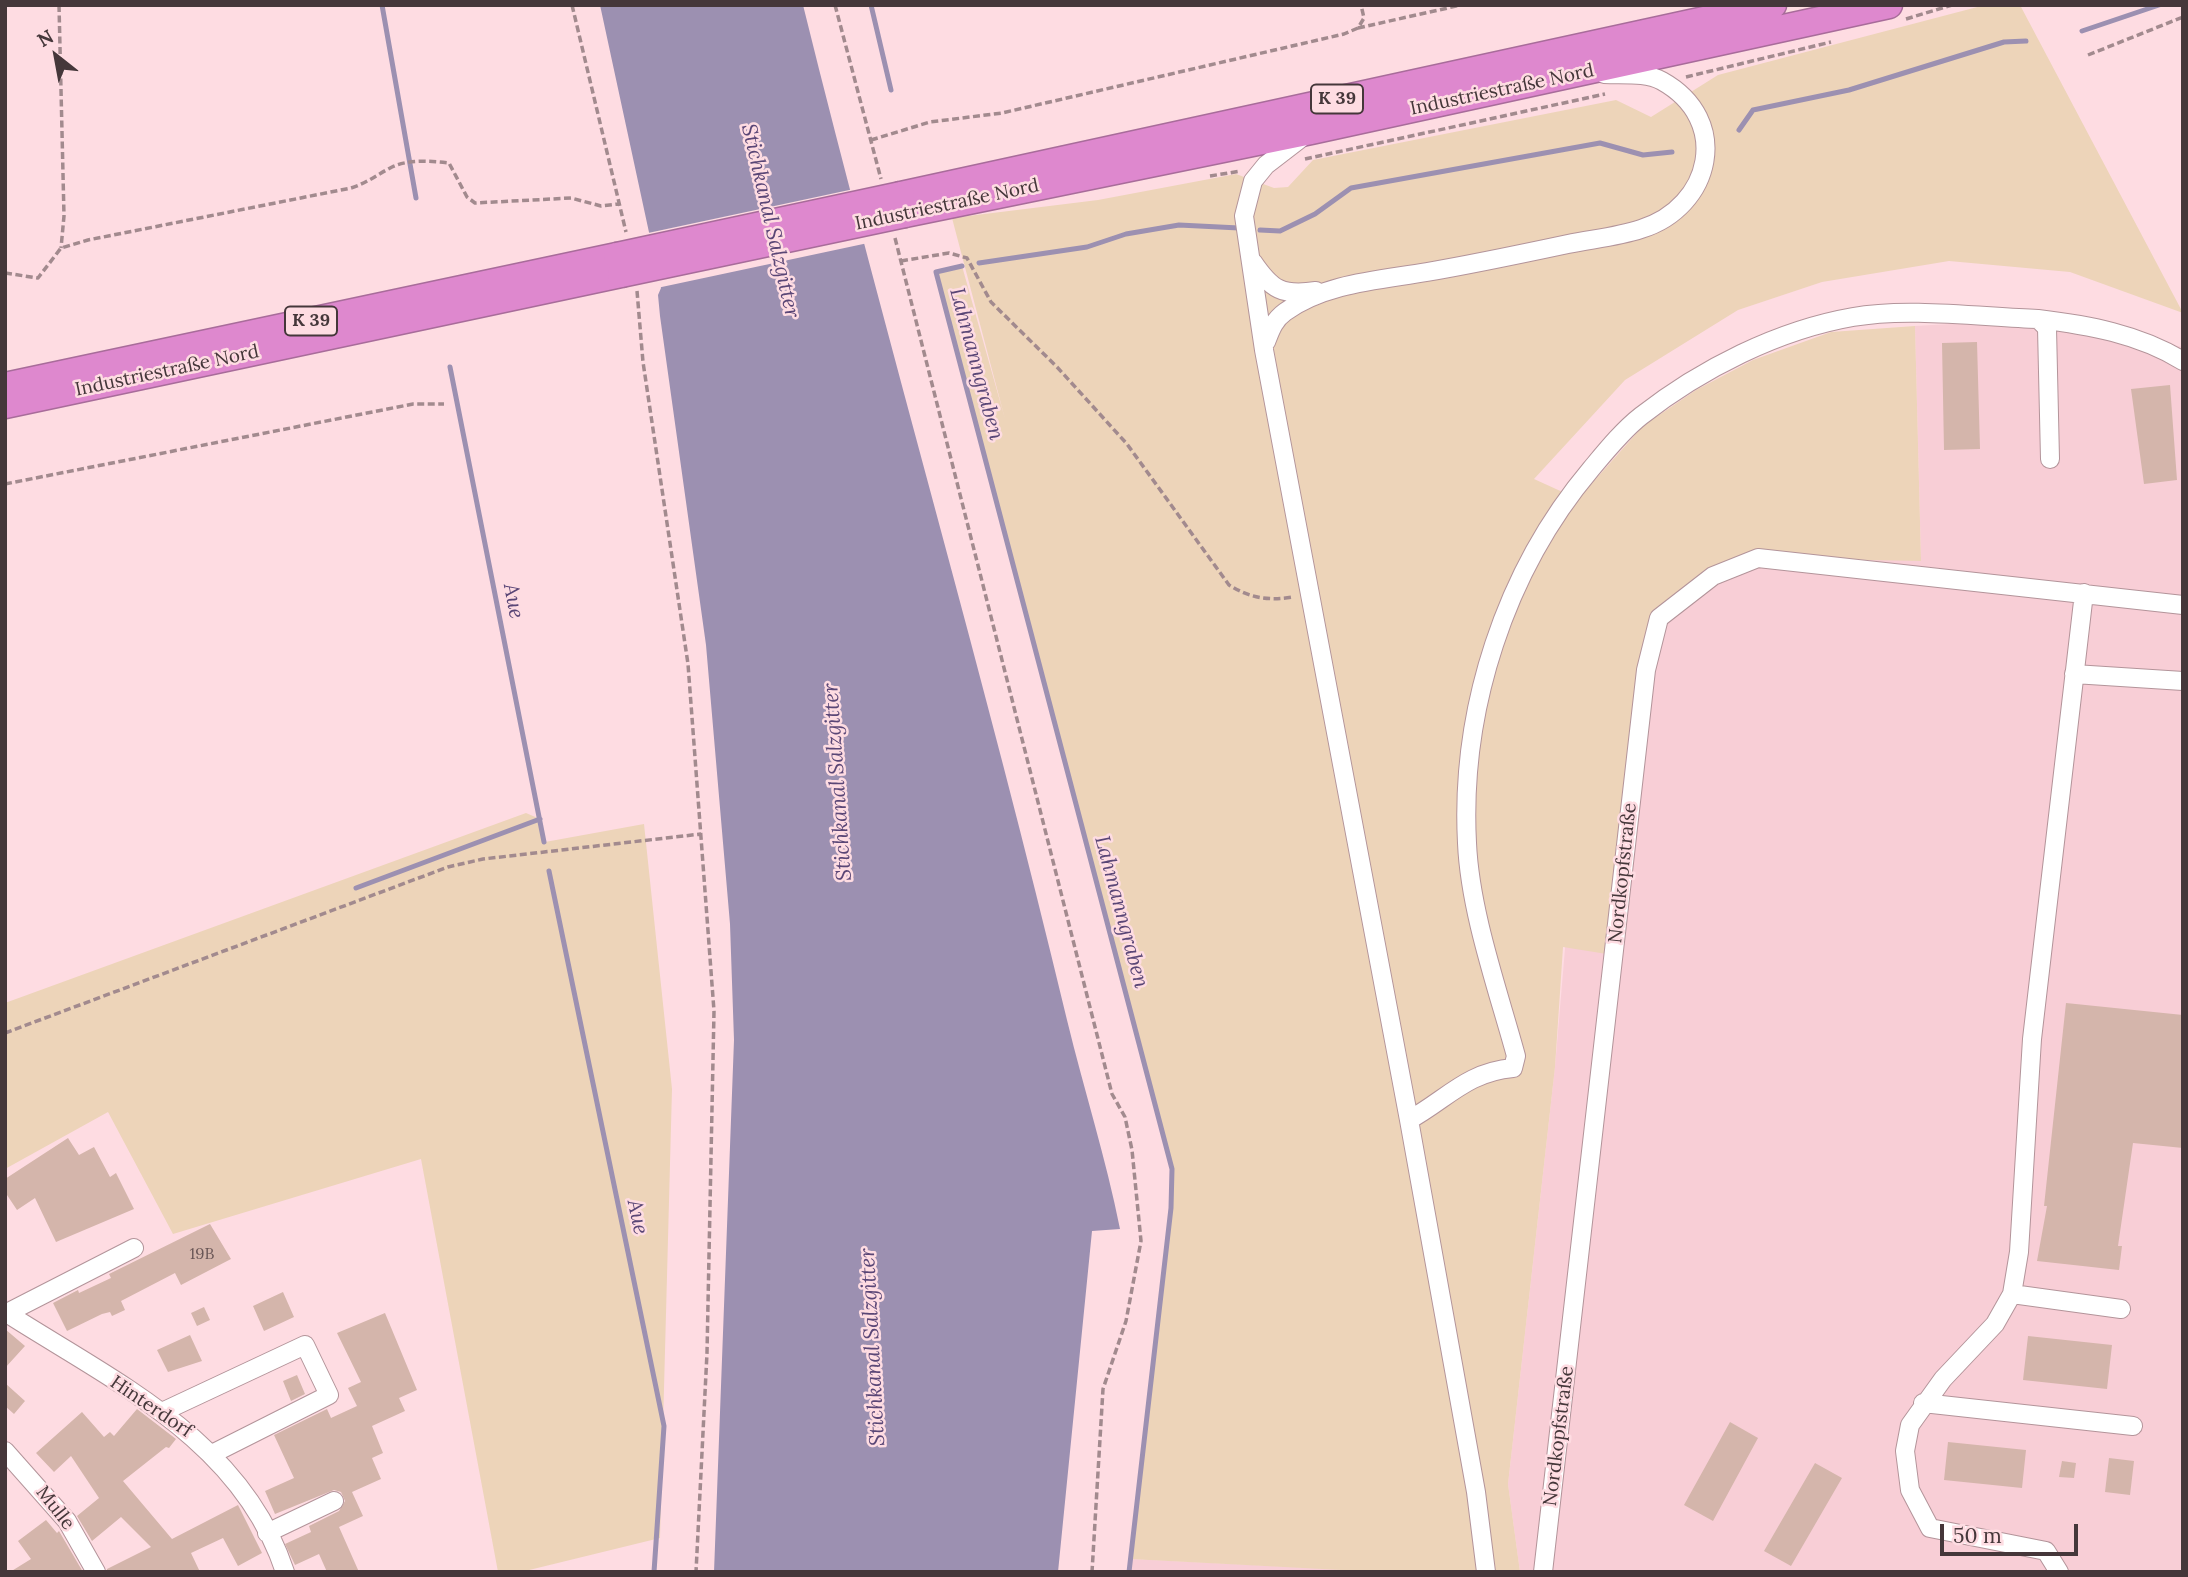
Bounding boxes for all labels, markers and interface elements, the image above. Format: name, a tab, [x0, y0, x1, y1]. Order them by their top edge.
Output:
north arrow	[21, 21, 91, 91]
text: N	[33, 24, 58, 52]
street label: Industriestraße Nord	[1408, 59, 1596, 121]
road number: K 39	[1311, 84, 1363, 114]
water label: Stichkanal Salzgitter	[735, 122, 805, 320]
street label: Industriestraße Nord	[853, 174, 1041, 236]
water label: Lahmanngraben	[944, 285, 1008, 443]
road number: K 39	[285, 306, 337, 335]
street label: Industriestraße Nord	[73, 340, 261, 402]
water label: Aue	[497, 581, 529, 621]
water label: Stichkanal Salzgitter	[819, 682, 857, 882]
street label: Nordkopfstraße	[1604, 802, 1642, 944]
water label: Lahmanngraben	[1089, 833, 1153, 991]
water label: Aue	[621, 1197, 653, 1237]
house number: 19B	[189, 1244, 215, 1264]
water label: Stichkanal Salzgitter	[855, 1247, 891, 1447]
street label: Nordkopfstraße	[1539, 1365, 1579, 1507]
street label: Hinterdorf	[106, 1371, 196, 1443]
street label: Mulle	[31, 1482, 79, 1534]
scale bar	[1943, 1510, 2081, 1554]
text: 50 m	[1953, 1522, 2002, 1549]

